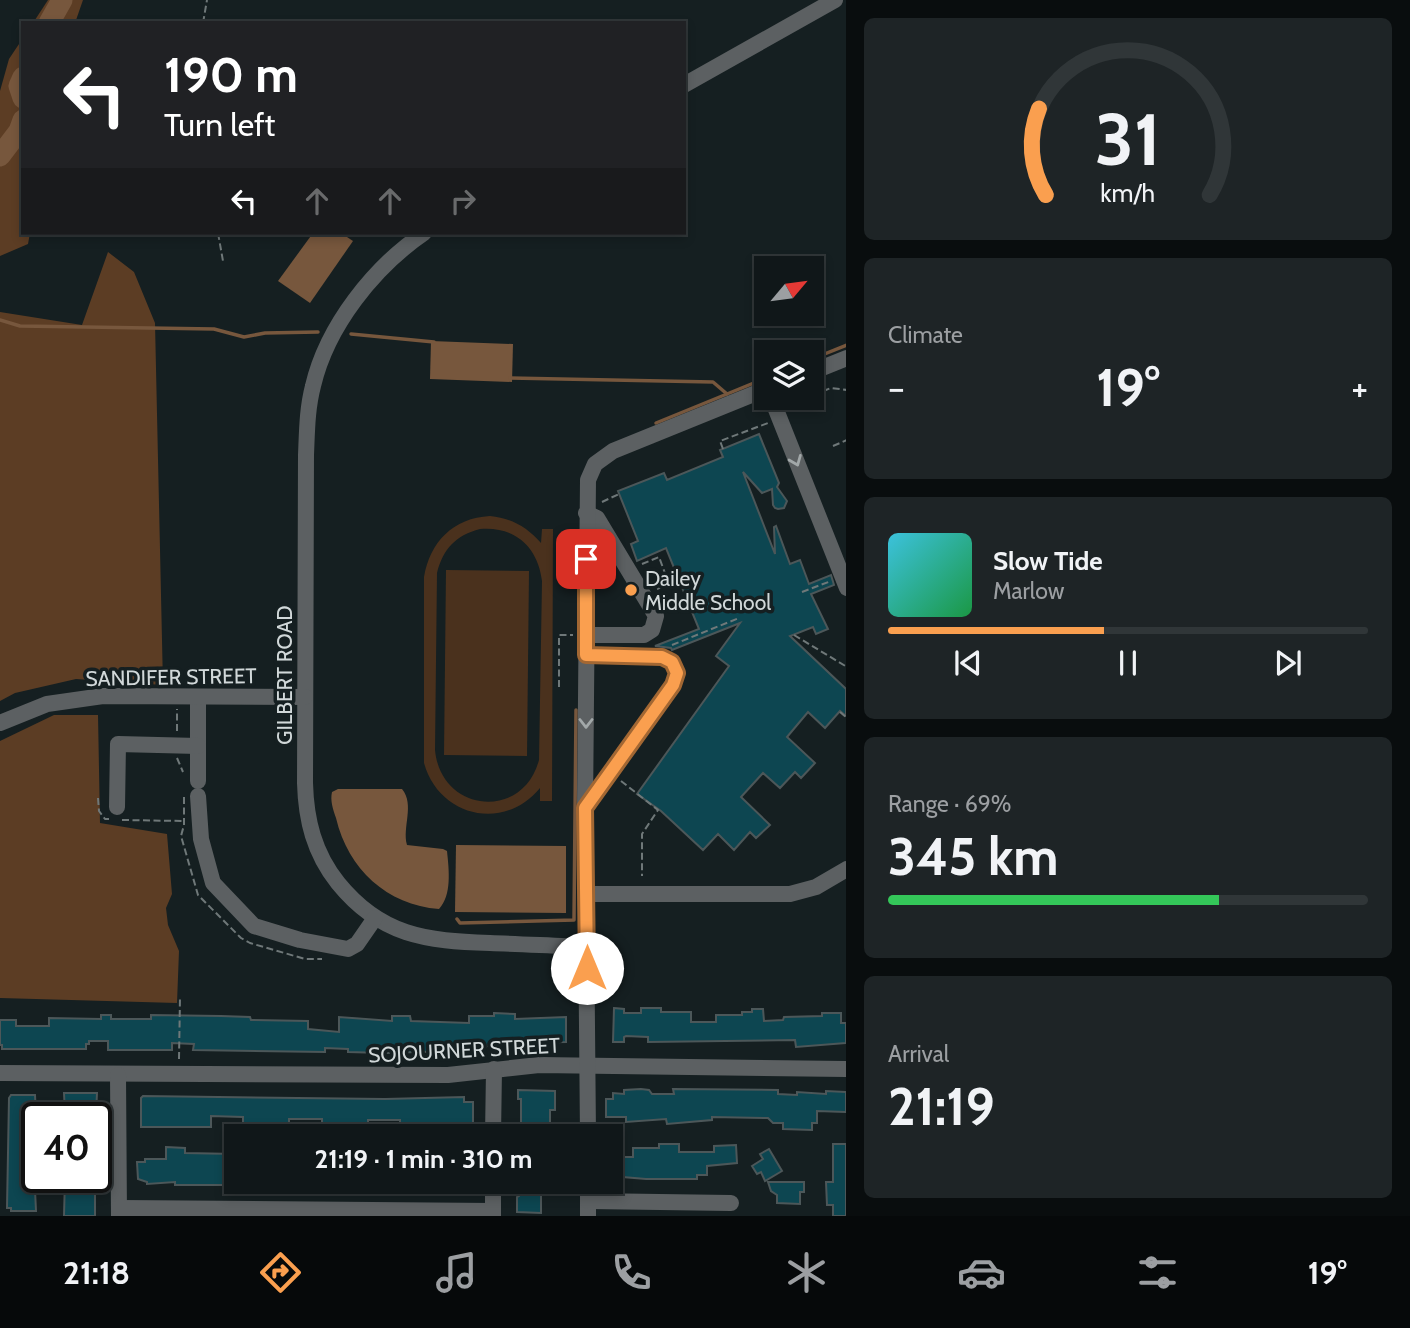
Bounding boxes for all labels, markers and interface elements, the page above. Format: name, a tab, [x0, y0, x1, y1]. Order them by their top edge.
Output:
text: 190 m	[164, 45, 298, 104]
icon: left	[49, 49, 140, 140]
text: 31	[1095, 95, 1161, 183]
text: Turn left	[164, 105, 275, 144]
text: km/h	[1101, 178, 1155, 208]
icon: left	[225, 182, 263, 220]
icon: ahead	[298, 182, 336, 220]
icon: ahead	[371, 182, 409, 220]
icon: right	[444, 182, 482, 220]
north arrow	[754, 256, 824, 326]
map controls	[754, 256, 824, 410]
text: Climate	[888, 321, 963, 349]
button: layers	[754, 340, 824, 410]
text: 19°	[1096, 356, 1160, 419]
text: −	[888, 364, 905, 411]
text: +	[1351, 364, 1368, 411]
one-way arrow	[788, 454, 802, 466]
pin	[556, 529, 616, 589]
icon: arrive	[567, 540, 605, 578]
text: Slow Tide	[993, 545, 1103, 577]
place label: Dailey Middle School	[645, 566, 771, 615]
text: Marlow	[993, 577, 1064, 605]
marker: Dailey Middle School	[623, 582, 639, 598]
street label: GILBERT ROAD	[272, 605, 297, 745]
icon: previous	[949, 644, 987, 682]
icon: pause	[1109, 644, 1147, 682]
icon: next	[1269, 644, 1307, 682]
street label: SANDIFER STREET	[85, 663, 257, 691]
one-way arrow	[578, 719, 594, 729]
text: Range · 69%	[888, 790, 1012, 818]
text: 345 km	[888, 825, 1058, 888]
position arrow	[550, 931, 624, 1005]
street label: SOJOURNER STREET	[367, 1032, 561, 1068]
text: Arrival	[888, 1040, 949, 1068]
text: 21:19	[888, 1075, 995, 1138]
speed limit sign: 40	[21, 1102, 112, 1193]
text: 21:19 · 1 min · 310 m	[315, 1143, 532, 1175]
icon: directions	[256, 1248, 305, 1297]
icon: music	[432, 1248, 481, 1297]
icon: phone	[607, 1248, 656, 1297]
icon: climate	[782, 1248, 831, 1297]
icon: car	[957, 1248, 1006, 1297]
icon: filters	[1133, 1248, 1182, 1297]
text: 21:18	[63, 1253, 130, 1292]
text: 19°	[1308, 1253, 1347, 1292]

